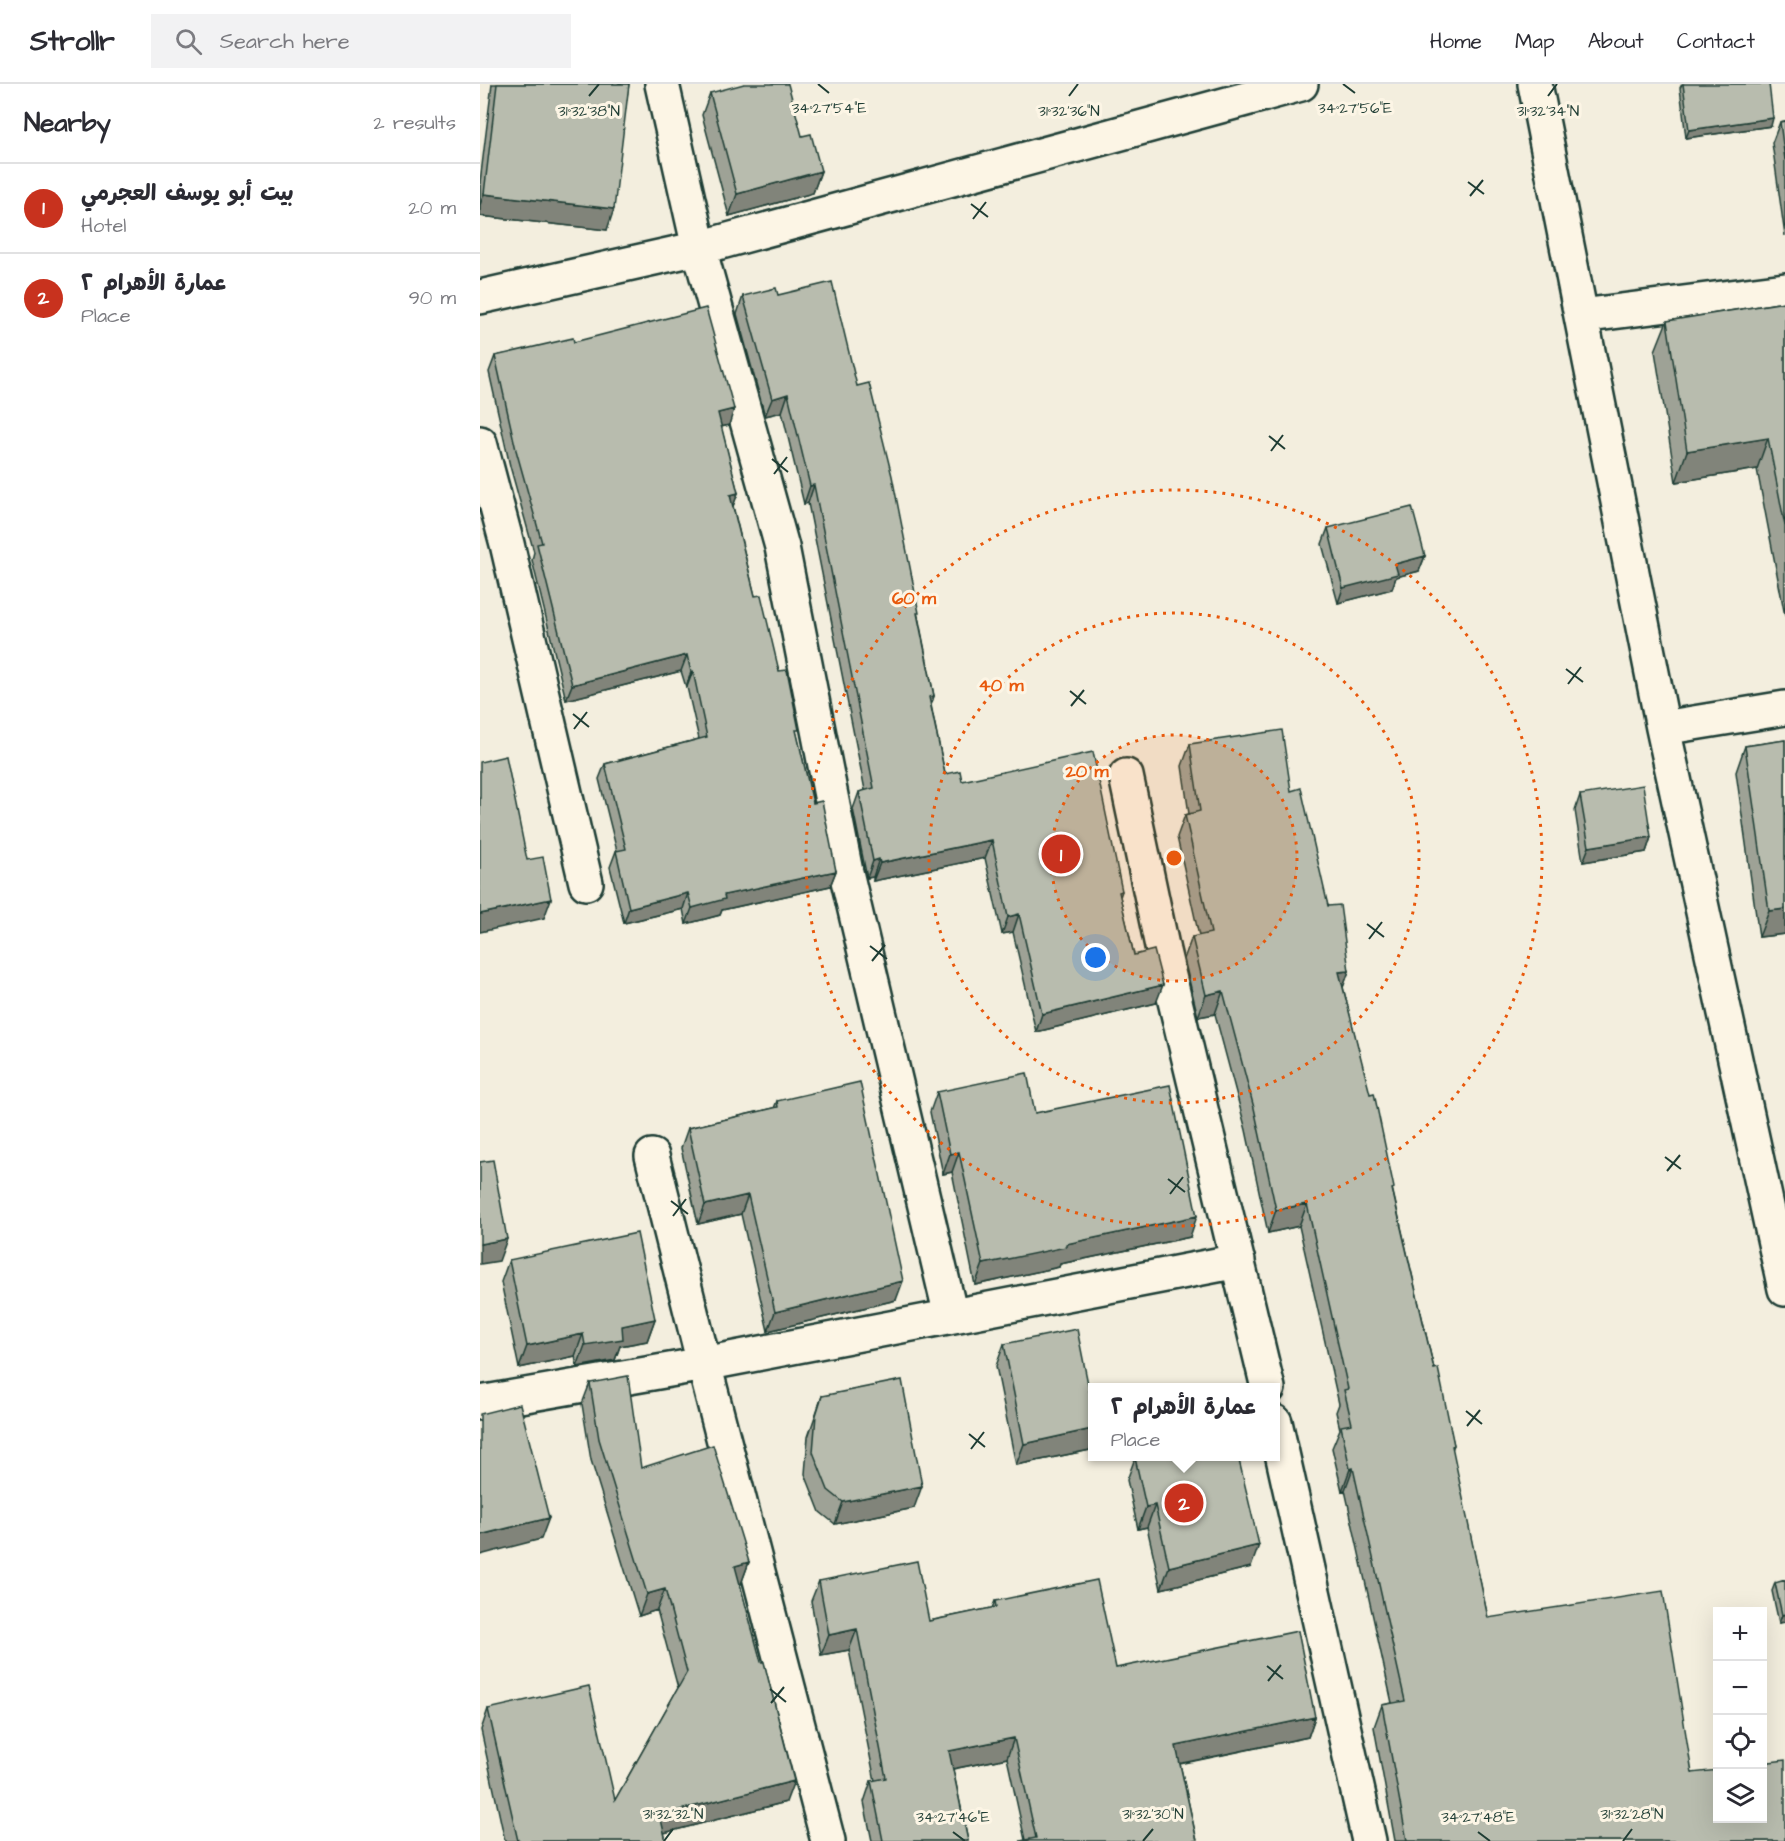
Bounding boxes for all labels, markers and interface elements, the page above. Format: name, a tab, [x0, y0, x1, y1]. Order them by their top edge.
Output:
search box	[151, 14, 571, 68]
text: Strollr	[30, 22, 115, 61]
icon: search	[172, 25, 205, 58]
text: Search here	[220, 26, 350, 57]
text: Home	[1430, 27, 1482, 56]
text: Map	[1515, 27, 1555, 56]
text: About	[1588, 27, 1644, 56]
text: Contact	[1677, 27, 1755, 56]
text: 34°27'54"E	[792, 98, 866, 119]
text: 34°27'56"E	[1318, 98, 1392, 119]
text: 31°32'38"N	[558, 101, 620, 122]
text: 31°32'36"N	[1038, 101, 1100, 122]
text: 31°32'34"N	[1517, 101, 1579, 122]
text: Nearby	[24, 105, 111, 141]
text: 2 results	[373, 109, 456, 137]
text: بيت أبو يوسف العجرمي	[81, 178, 294, 209]
text: 1	[42, 194, 45, 222]
text: 20 m	[408, 194, 456, 222]
text: Hotel	[81, 212, 126, 240]
text: عمارة الأهرام ٢	[81, 268, 228, 299]
text: 2	[38, 284, 49, 312]
text: 90 m	[408, 284, 456, 312]
text: Place	[81, 302, 131, 330]
text: 60 m	[892, 586, 937, 611]
text: 40 m	[979, 673, 1024, 698]
text: 20 m	[1065, 759, 1109, 784]
pin: 1	[1042, 832, 1080, 876]
centre of rings	[1164, 848, 1184, 868]
your location	[1081, 943, 1110, 972]
popup	[1088, 1383, 1280, 1461]
text: عمارة الأهرام ٢	[1111, 1392, 1257, 1423]
text: Place	[1111, 1426, 1160, 1454]
pin: 2	[1164, 1480, 1204, 1526]
map controls	[1713, 1607, 1767, 1823]
button: +	[1713, 1607, 1767, 1661]
button: −	[1713, 1661, 1767, 1715]
button: locate	[1713, 1715, 1767, 1769]
button: layers	[1713, 1769, 1767, 1823]
text: 31°32'32"N	[643, 1804, 703, 1825]
text: 31°32'30"N	[1122, 1804, 1184, 1825]
text: 31°32'28"N	[1601, 1804, 1663, 1825]
text: 34°27'46"E	[916, 1807, 990, 1828]
text: 34°27'48"E	[1441, 1807, 1515, 1828]

